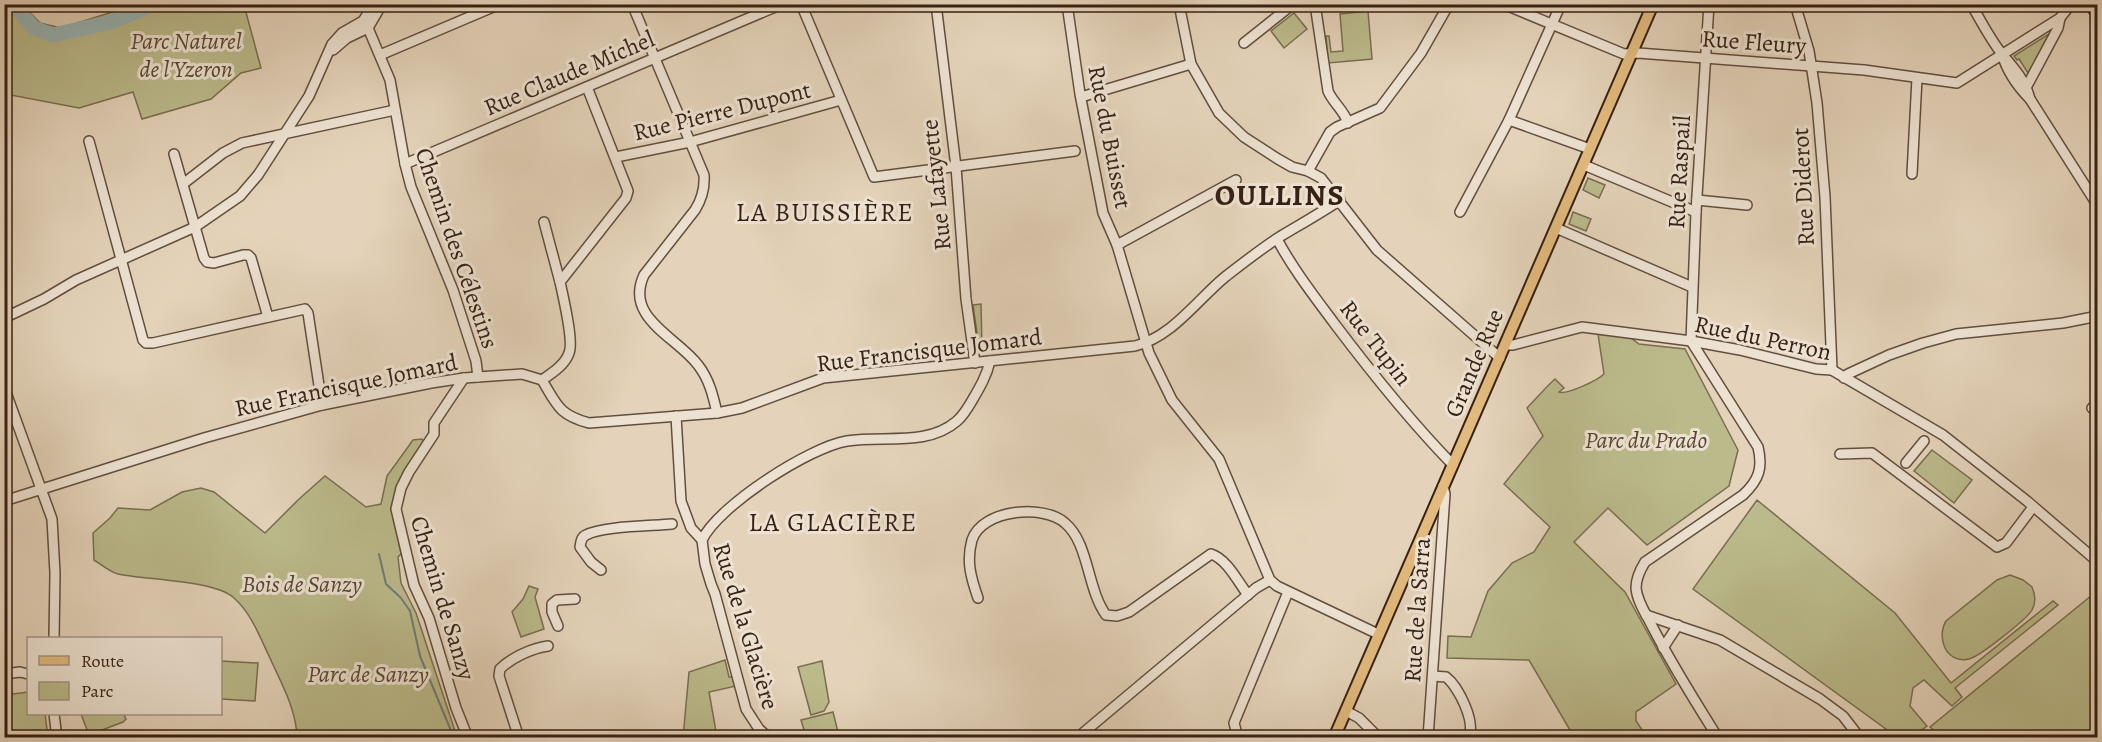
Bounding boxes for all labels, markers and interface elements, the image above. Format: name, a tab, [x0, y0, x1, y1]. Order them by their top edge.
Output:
street label: Rue Fleury	[1701, 22, 1808, 62]
street label: Rue Claude Michel	[479, 23, 659, 123]
park label: Parc Naturel de l'Yzeron	[130, 25, 242, 85]
street label: Rue du Buisset	[1080, 63, 1140, 211]
street label: Rue Pierre Dupont	[630, 73, 814, 149]
street label: Rue Raspail	[1660, 114, 1698, 230]
street label: Rue Lafayette	[913, 118, 959, 252]
street label: Rue Diderot	[1784, 127, 1822, 247]
street label: Chemin des Célestins	[408, 143, 506, 353]
district label: OULLINS	[1215, 175, 1345, 215]
district label: LA BUISSIÈRE	[736, 195, 914, 230]
street label: Rue Tupin	[1332, 294, 1420, 392]
street label: Grande Rue	[1437, 304, 1511, 422]
street label: Rue du Perron	[1692, 308, 1834, 368]
street label: Rue Francisque Jomard	[814, 320, 1044, 380]
street label: Rue Francisque Jomard	[232, 346, 460, 424]
park label: Parc du Prado	[1585, 424, 1707, 456]
district label: LA GLACIÈRE	[748, 505, 918, 540]
street label: Chemin de Sanzy	[403, 512, 483, 684]
street label: Rue de la Sarra	[1396, 536, 1438, 684]
street label: Rue de la Glacière	[705, 539, 787, 713]
park label: Bois de Sanzy	[242, 568, 363, 600]
legend	[27, 637, 222, 715]
text: Route	[81, 649, 124, 673]
park label: Parc de Sanzy	[307, 658, 429, 690]
text: Parc	[81, 679, 113, 703]

